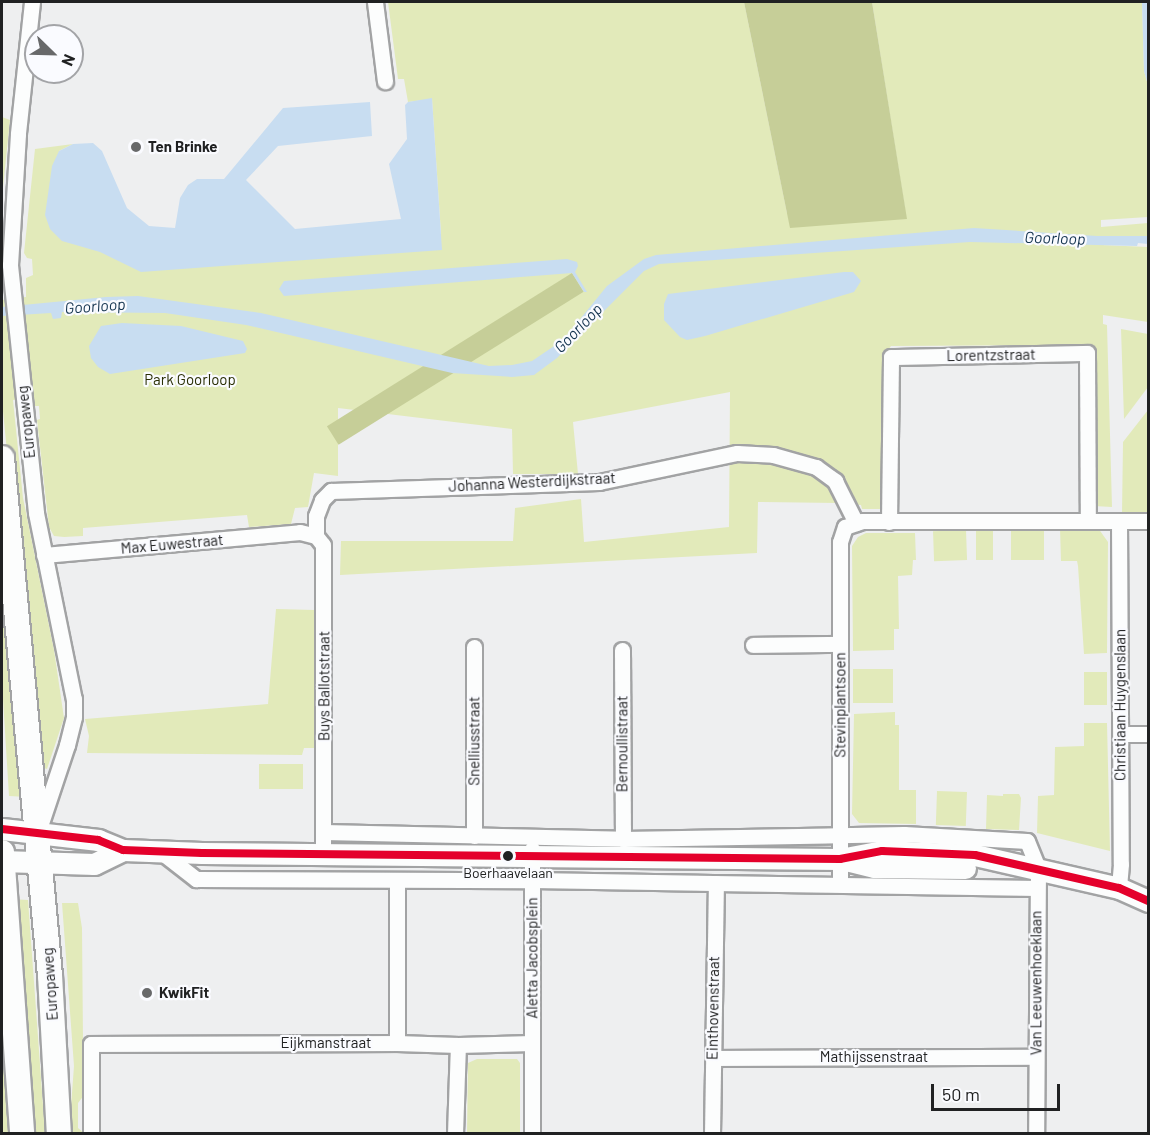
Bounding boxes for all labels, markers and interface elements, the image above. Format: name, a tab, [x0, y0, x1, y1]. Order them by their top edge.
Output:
north arrow	[24, 24, 84, 84]
text: N	[58, 52, 80, 69]
place label: Ten Brinke	[148, 138, 217, 156]
marker: Ten Brinke	[129, 140, 143, 154]
water label: Goorloop	[1024, 227, 1086, 249]
water label: Goorloop	[64, 294, 126, 318]
water label: Goorloop	[550, 299, 606, 357]
street label: Lorentzstraat	[946, 345, 1036, 365]
park label: Park Goorloop	[144, 371, 236, 389]
street label: Europaweg	[13, 385, 39, 459]
street label: Johanna Westerdijkstraat	[448, 469, 616, 495]
street label: Max Euwestraat	[120, 531, 224, 557]
street label: Christiaan Huygenslaan	[1111, 629, 1129, 781]
street label: Buys Ballotstraat	[315, 631, 333, 741]
street label: Stevinplantsoen	[831, 652, 849, 758]
street label: Snelliusstraat	[465, 696, 483, 786]
street label: Bernoullistraat	[613, 696, 631, 792]
marker: Boerhaavelaan	[502, 850, 514, 862]
place label: Boerhaavelaan	[463, 865, 553, 881]
street label: Aletta Jacobsplein	[523, 897, 541, 1019]
street label: Van Leeuwenhoeklaan	[1027, 911, 1045, 1055]
street label: Europaweg	[38, 947, 62, 1021]
street label: Einthovenstraat	[703, 956, 723, 1060]
place label: KwikFit	[159, 984, 209, 1002]
marker: KwikFit	[140, 986, 154, 1000]
street label: Eijkmanstraat	[280, 1034, 372, 1052]
street label: Mathijssenstraat	[820, 1048, 928, 1066]
scale bar	[934, 1072, 1063, 1110]
text: 50 m	[942, 1083, 980, 1105]

